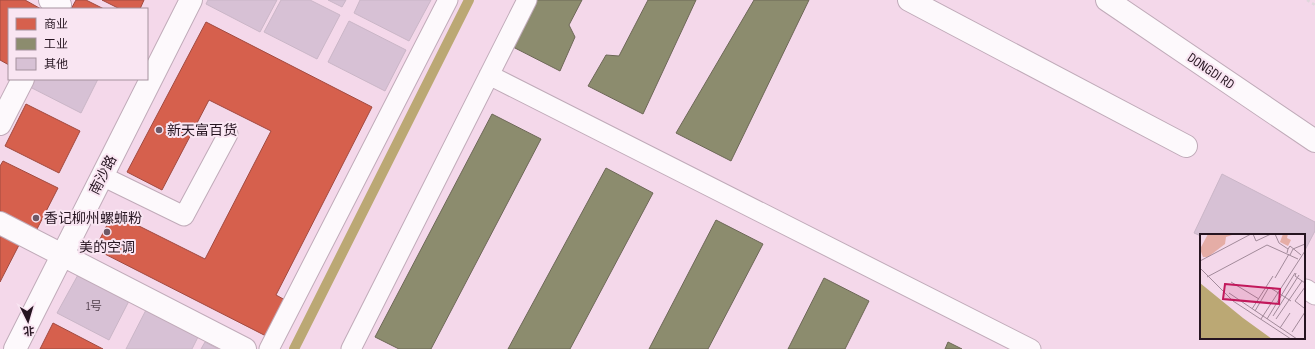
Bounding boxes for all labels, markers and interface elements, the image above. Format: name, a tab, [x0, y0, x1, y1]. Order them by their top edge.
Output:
legend	[8, 8, 148, 80]
text: 商业	[44, 17, 68, 32]
text: 工业	[44, 37, 68, 52]
street label: DONGDI RD	[1184, 49, 1238, 93]
text: 其他	[44, 57, 68, 72]
place label: 新天富百货	[167, 122, 237, 139]
marker: 新天富百货	[154, 125, 164, 135]
street label: 南沙路	[86, 152, 120, 198]
place label: 香记柳州螺蛳粉	[44, 210, 142, 227]
marker: 香记柳州螺蛳粉	[31, 213, 41, 223]
marker: 美的空调	[102, 227, 112, 237]
inset map	[1200, 234, 1305, 339]
place label: 美的空调	[79, 239, 135, 256]
house number: 1号	[86, 299, 102, 314]
north arrow	[8, 301, 48, 341]
text: 北	[23, 324, 35, 337]

